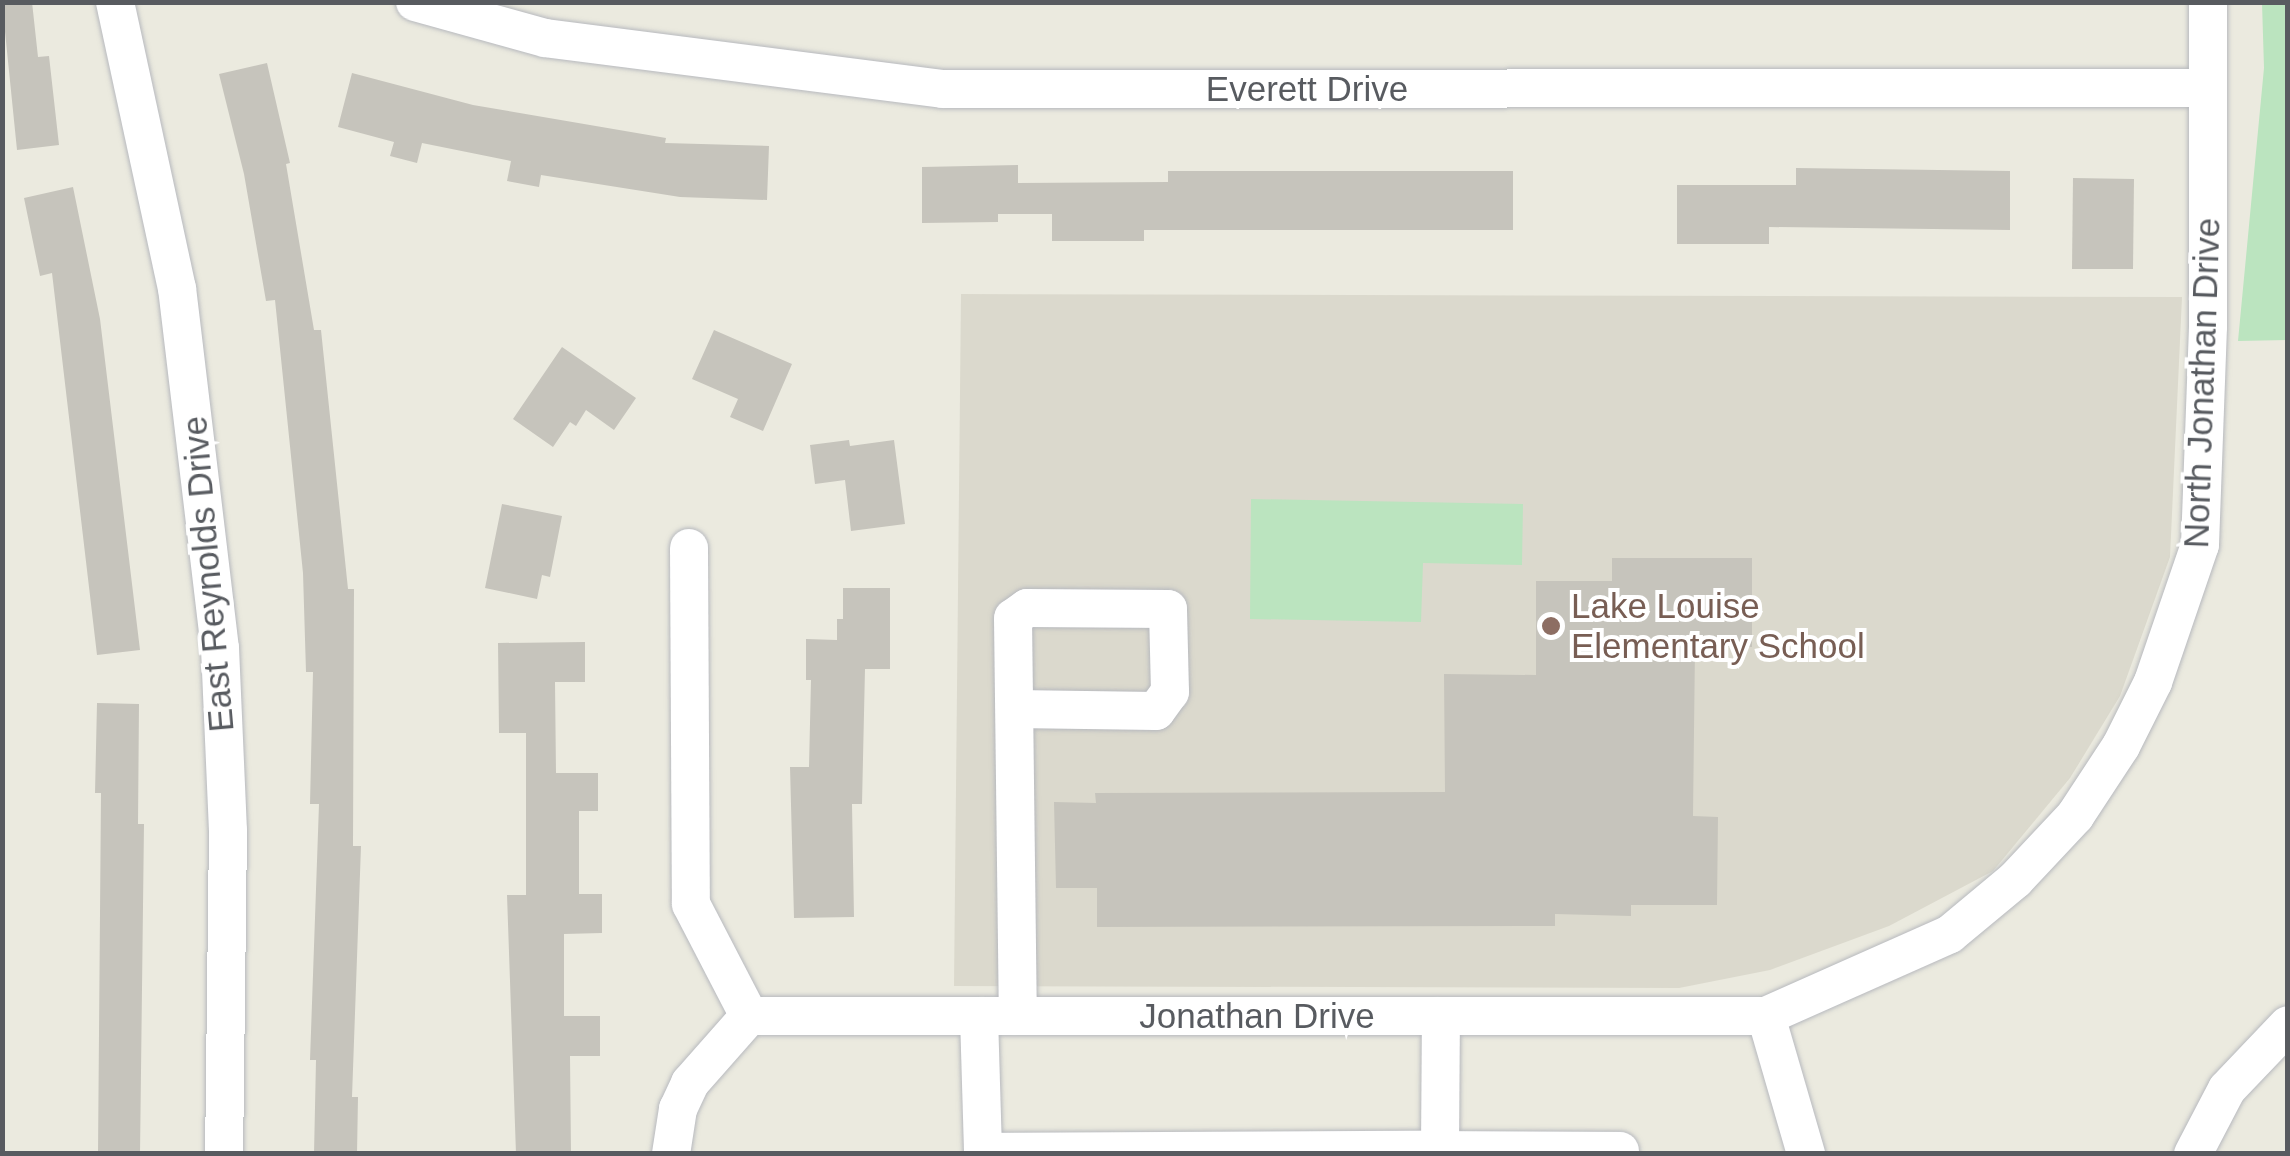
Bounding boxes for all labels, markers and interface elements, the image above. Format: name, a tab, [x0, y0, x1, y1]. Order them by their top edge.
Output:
street label: Everett Drive	[1206, 68, 1408, 110]
street label: North Jonathan Drive	[2175, 217, 2229, 549]
street label: East Reynolds Drive	[173, 414, 243, 734]
place label: Lake Louise Elementary School	[1571, 585, 1865, 667]
marker: Lake Louise Elementary School	[1540, 615, 1562, 637]
street label: Jonathan Drive	[1139, 995, 1375, 1037]

